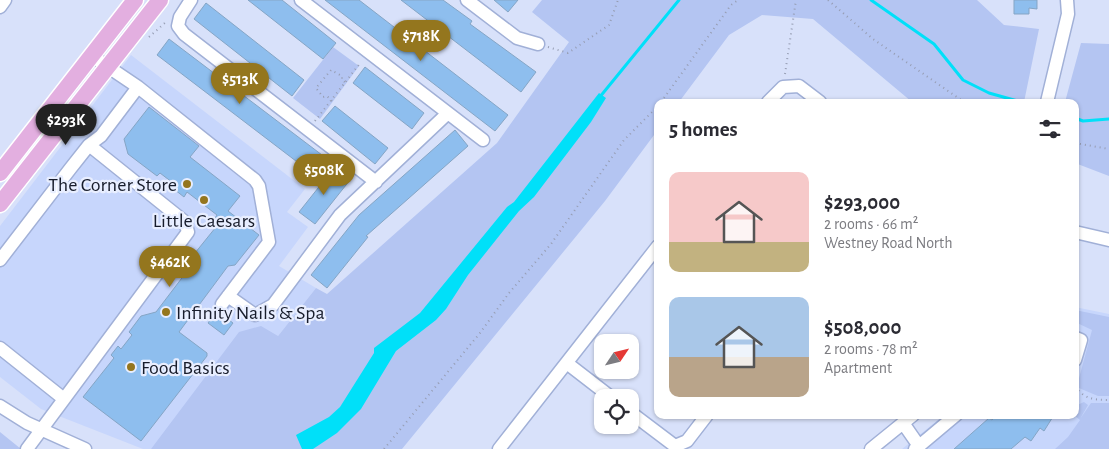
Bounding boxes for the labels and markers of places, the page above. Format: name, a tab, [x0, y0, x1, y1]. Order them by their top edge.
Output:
pin: $718K	[386, 20, 456, 62]
pin: $513K	[205, 62, 275, 105]
pin: $293K	[31, 104, 101, 146]
pin: $508K	[289, 154, 359, 196]
place label: The Corner Store	[48, 175, 177, 195]
marker: The Corner Store	[181, 178, 193, 190]
marker: Little Caesars	[198, 194, 210, 206]
place label: Little Caesars	[153, 211, 255, 231]
pin: $462K	[135, 246, 205, 288]
place label: Infinity Nails & Spa	[176, 303, 325, 323]
marker: Infinity Nails & Spa	[160, 306, 172, 318]
place label: Food Basics	[141, 358, 230, 378]
marker: Food Basics	[125, 361, 137, 373]

